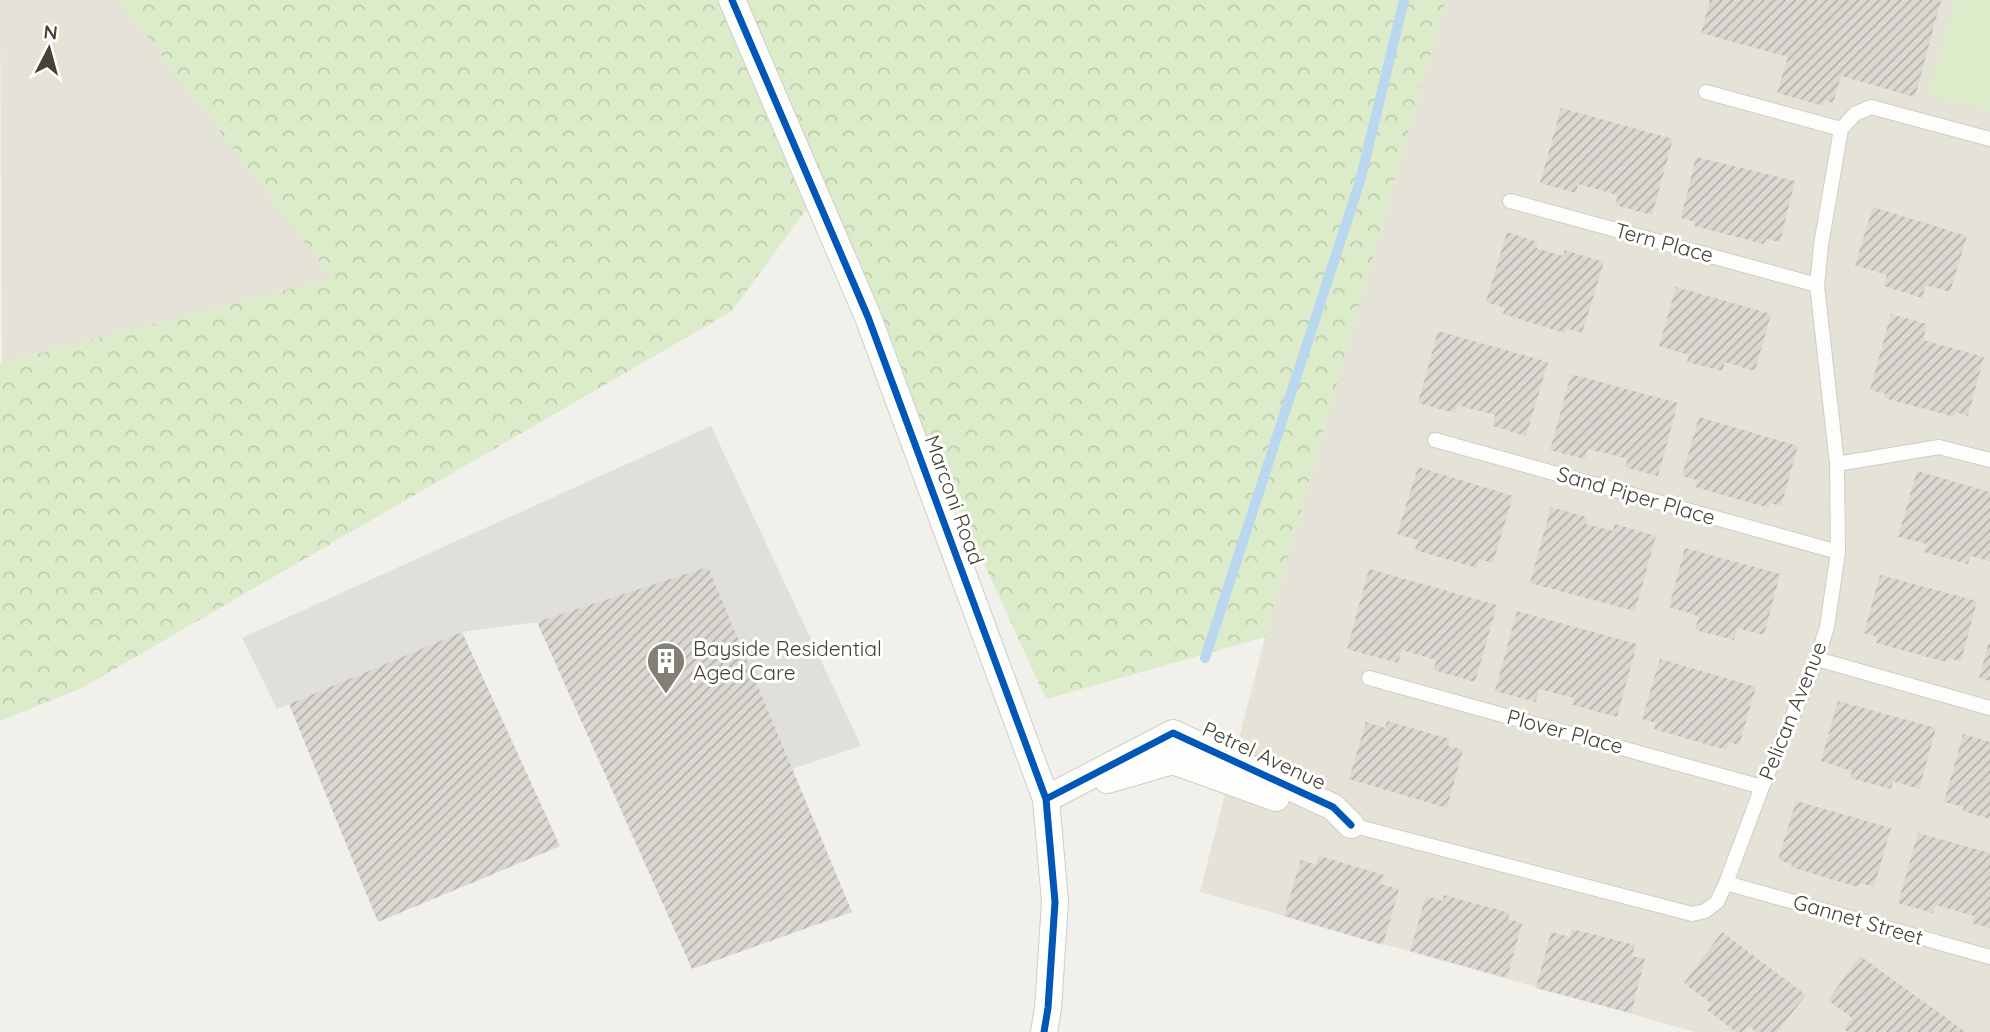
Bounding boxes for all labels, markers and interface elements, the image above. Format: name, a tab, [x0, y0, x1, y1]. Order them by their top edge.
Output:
north arrow	[14, 14, 84, 84]
text: N	[43, 19, 59, 45]
street label: Tern Place	[1612, 216, 1716, 268]
street label: Marconi Road	[920, 431, 990, 568]
street label: Sand Piper Place	[1554, 460, 1718, 530]
place label: Bayside Residential Aged Care	[693, 635, 882, 685]
street label: Pelican Avenue	[1753, 638, 1832, 784]
building icon: Bayside Residential Aged Care	[645, 640, 687, 695]
street label: Plover Place	[1504, 703, 1626, 759]
street label: Petrel Avenue	[1199, 715, 1330, 795]
street label: Gannet Street	[1790, 888, 1926, 950]

